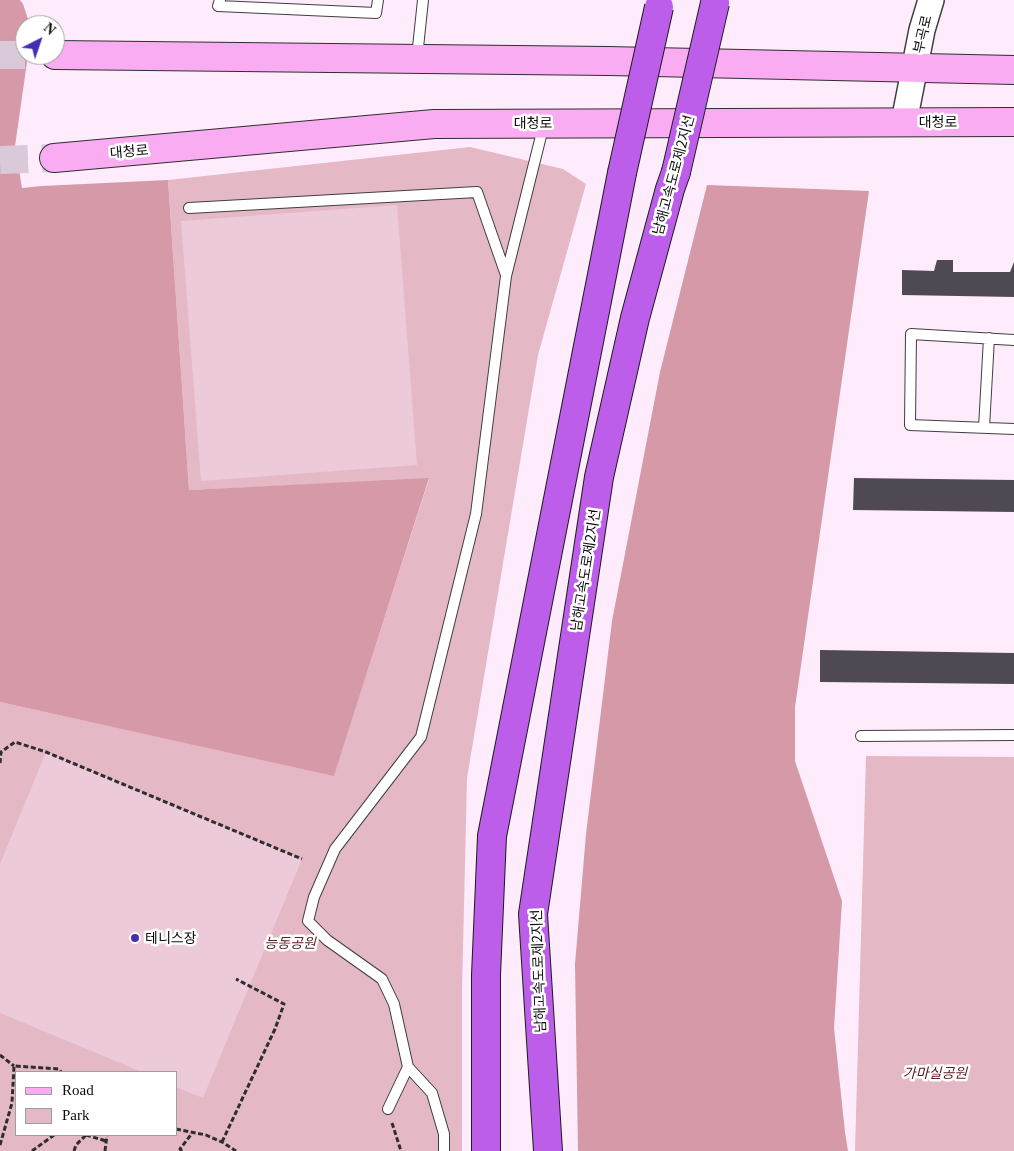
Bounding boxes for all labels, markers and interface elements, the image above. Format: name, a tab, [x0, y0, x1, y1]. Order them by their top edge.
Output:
street label: 부곡로	[909, 13, 935, 55]
north arrow	[15, 15, 65, 65]
text: N	[41, 20, 58, 38]
street label: 남해고속도로제2지선	[649, 113, 697, 237]
street label: 대청로	[919, 114, 957, 130]
street label: 대청로	[514, 115, 552, 131]
street label: 대청로	[109, 141, 149, 161]
street label: 남해고속도로제2지선	[567, 508, 603, 632]
street label: 남해고속도로제2지선	[527, 909, 549, 1033]
place label: 테니스장	[145, 930, 197, 946]
marker: 테니스장	[129, 932, 141, 944]
park label: 능동공원	[264, 935, 316, 951]
park label: 가마실공원	[903, 1065, 967, 1081]
legend	[15, 1071, 178, 1136]
text: Road	[62, 1082, 94, 1098]
text: Park	[62, 1107, 90, 1123]

